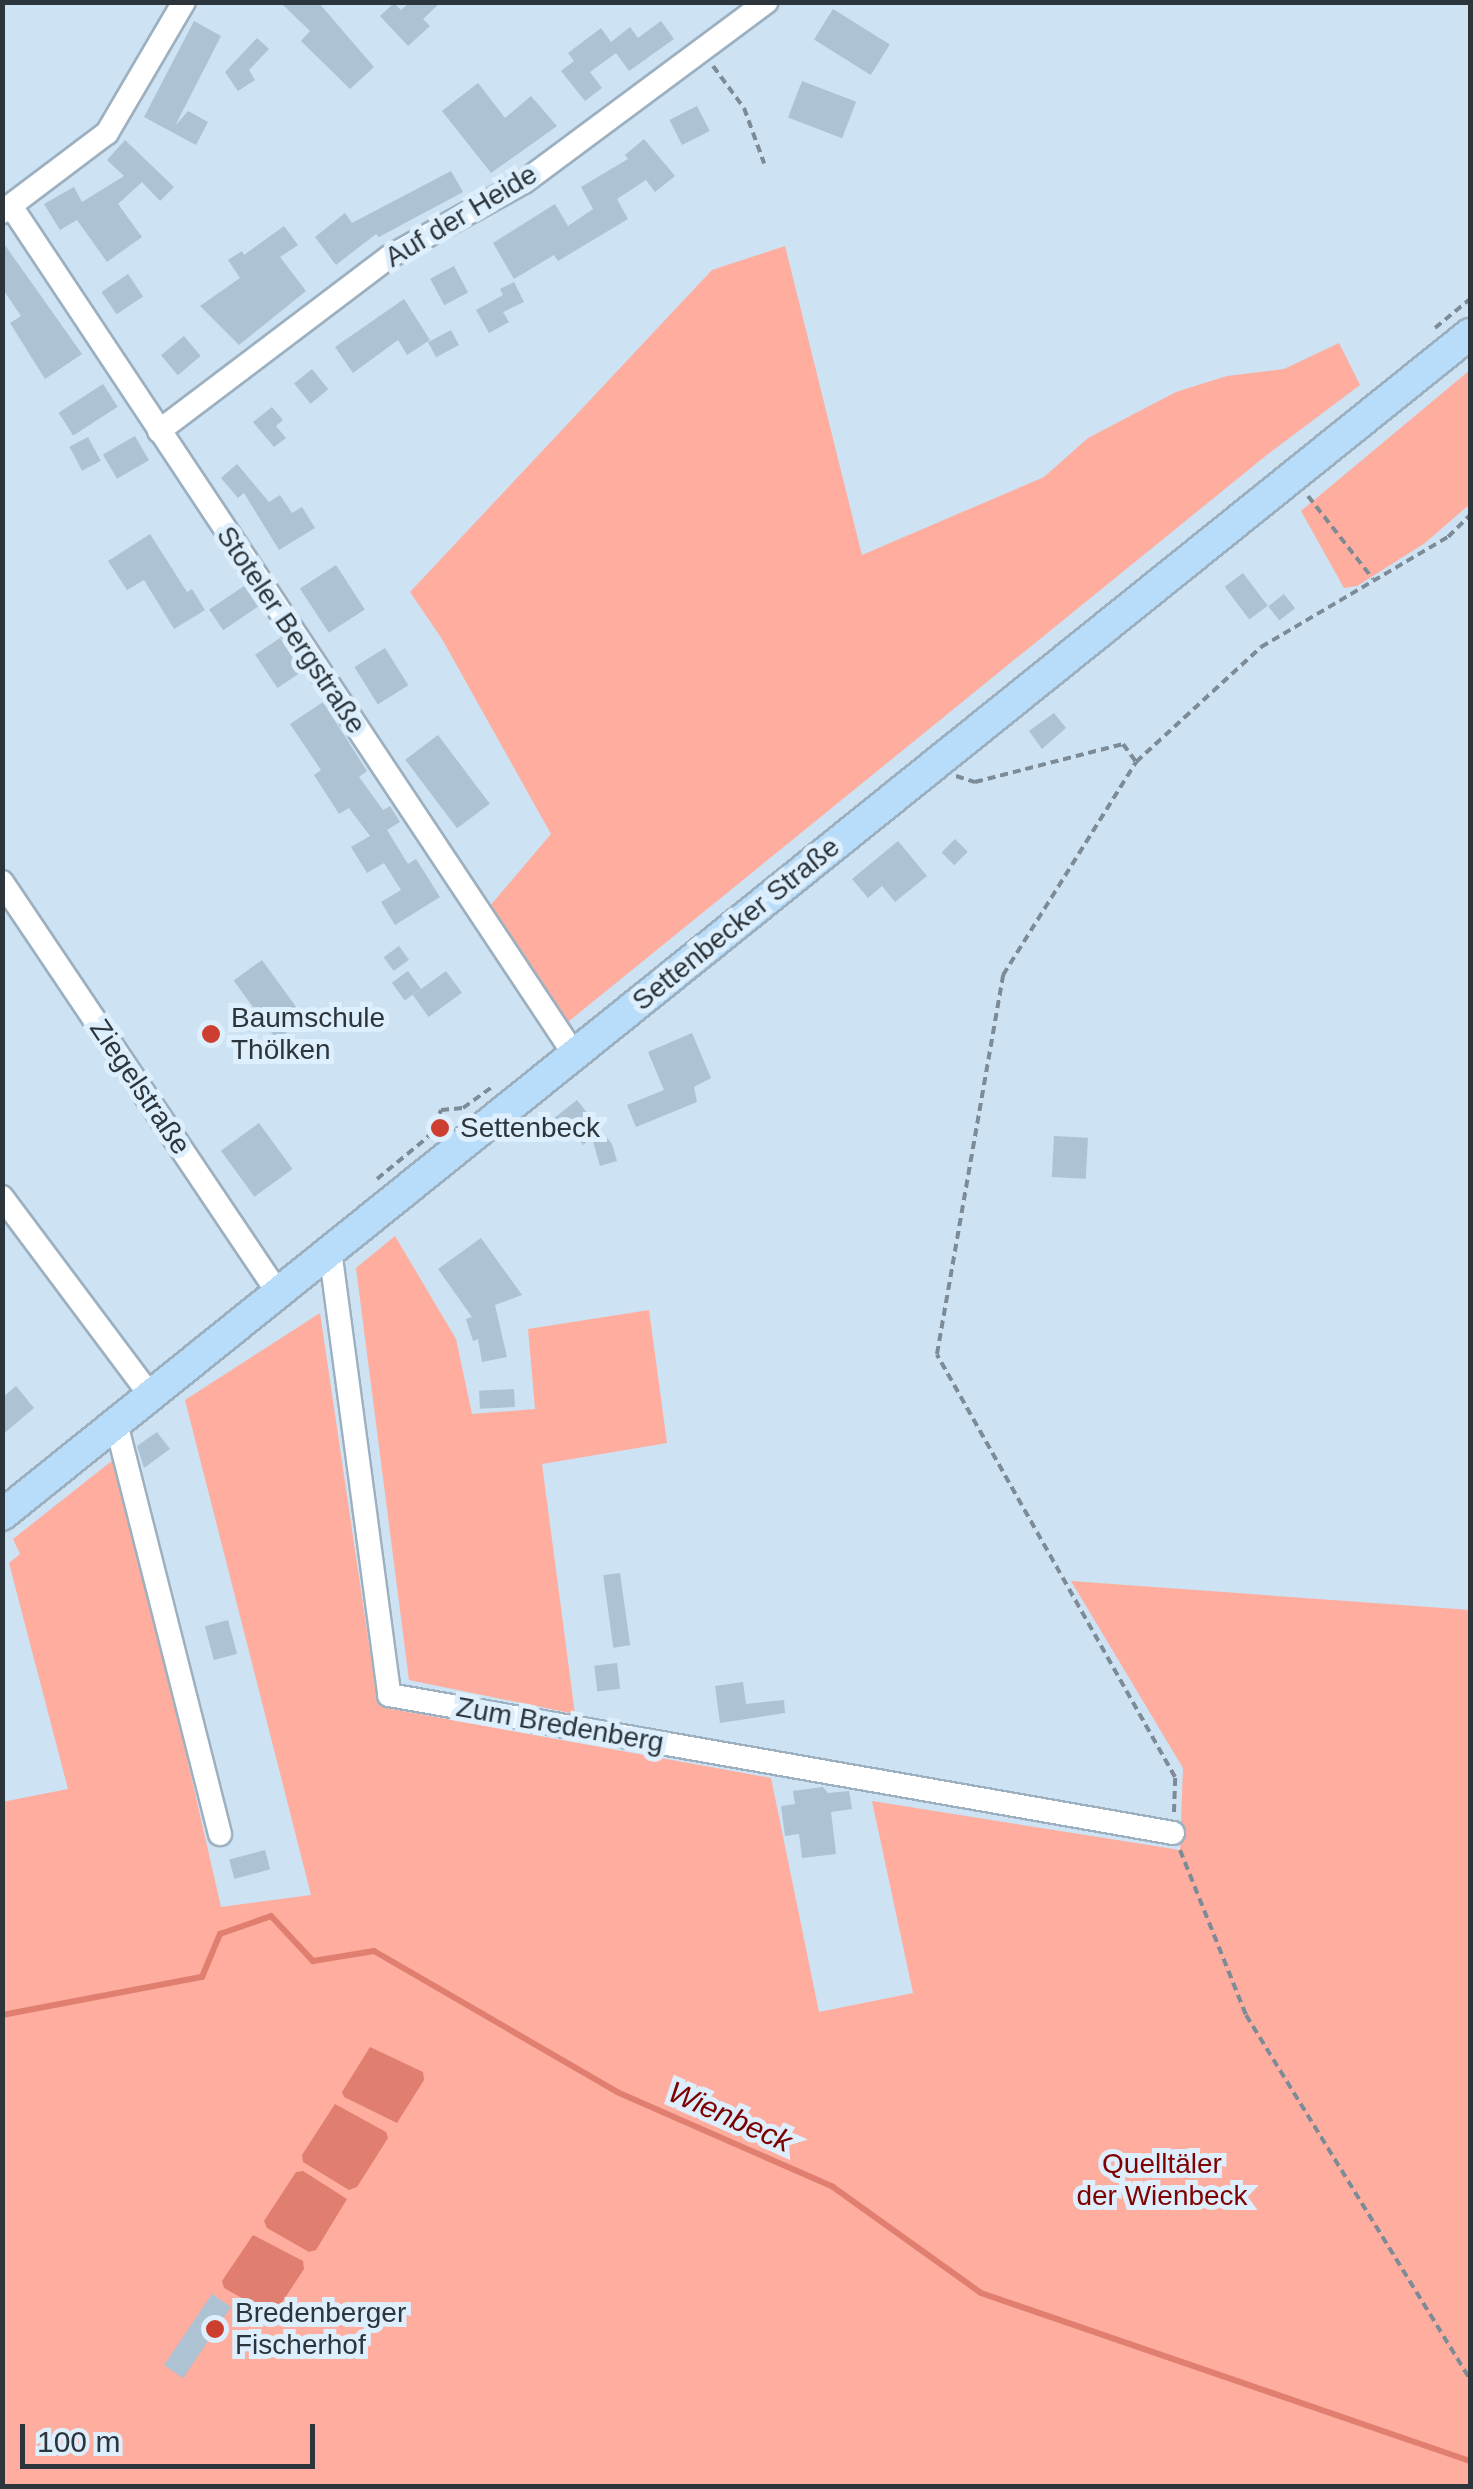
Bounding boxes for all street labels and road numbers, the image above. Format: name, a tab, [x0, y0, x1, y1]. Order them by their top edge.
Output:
street label: Auf der Heide	[379, 158, 543, 274]
street label: Stoteler Bergstraße	[209, 520, 373, 740]
street label: Settenbecker Straße	[626, 830, 846, 1018]
street label: Ziegelstraße	[83, 1013, 197, 1161]
street label: Zum Bredenberg	[454, 1690, 666, 1760]

